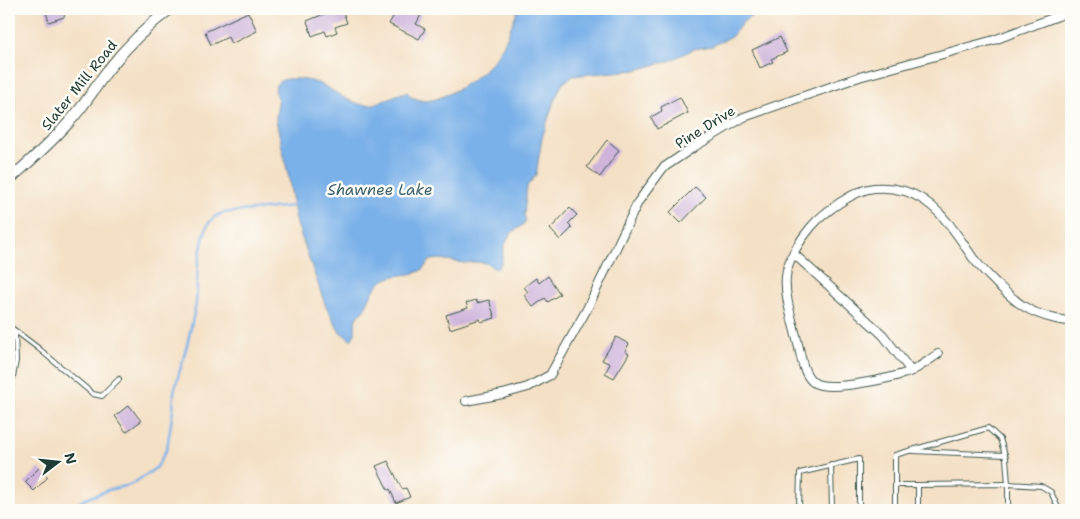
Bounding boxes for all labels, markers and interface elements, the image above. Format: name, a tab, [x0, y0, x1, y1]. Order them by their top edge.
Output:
street label: Slater Mill Road	[37, 36, 121, 134]
street label: Pine Drive	[672, 101, 738, 152]
water label: Shawnee Lake	[328, 180, 432, 200]
north arrow	[32, 436, 82, 486]
text: N	[60, 451, 81, 466]

